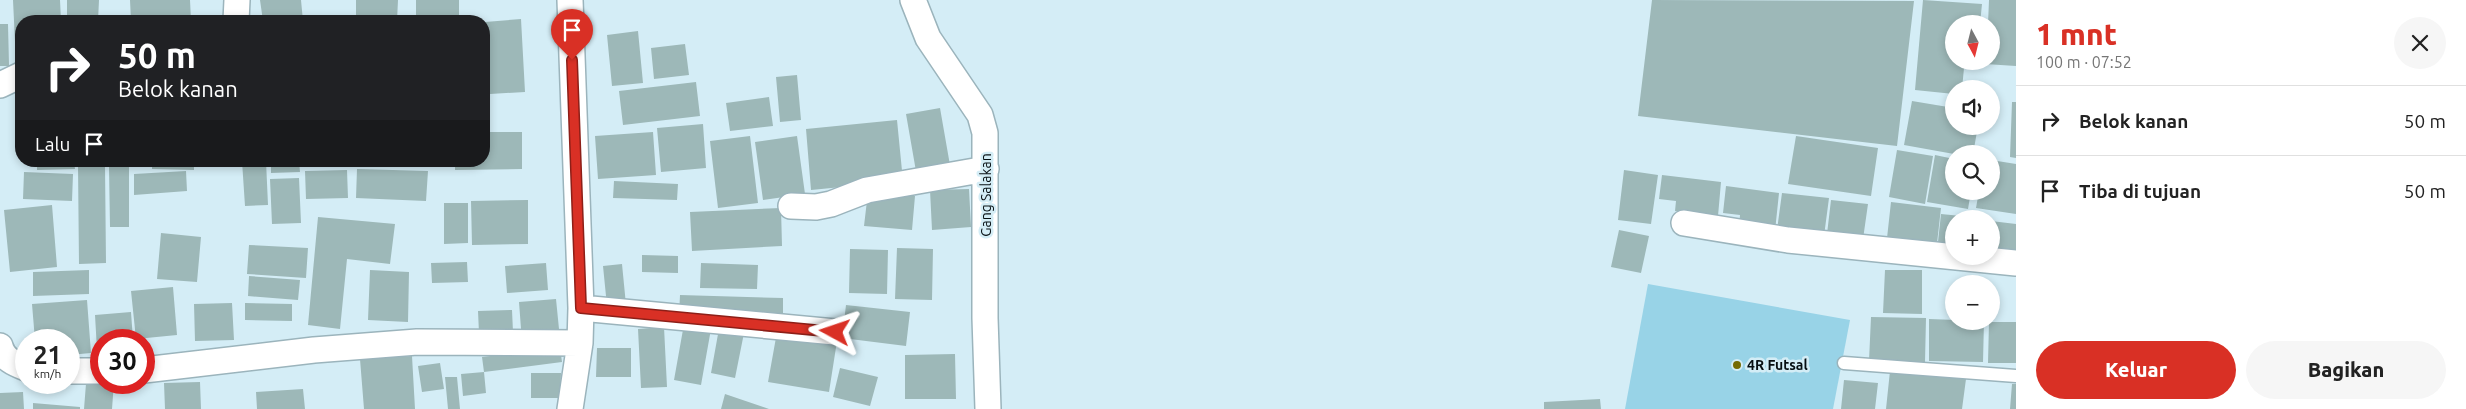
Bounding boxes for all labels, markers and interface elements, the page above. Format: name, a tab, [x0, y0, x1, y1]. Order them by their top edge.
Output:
pin	[551, 9, 593, 60]
north arrow	[1945, 15, 2000, 70]
map controls	[1945, 15, 2000, 330]
icon: arrive	[558, 16, 586, 44]
text: 1 mnt	[2036, 17, 2117, 51]
button: close	[2394, 17, 2446, 69]
icon: right	[35, 35, 100, 100]
text: 50 m	[118, 35, 196, 75]
text: 100 m · 07:52	[2036, 53, 2132, 71]
text: Belok kanan	[118, 76, 238, 101]
button: sound	[1945, 80, 2000, 135]
icon: right	[2036, 107, 2064, 135]
text: Belok kanan	[2079, 110, 2188, 132]
text: 50 m	[2404, 110, 2446, 132]
icon: arrive	[80, 130, 108, 158]
text: Lalu	[35, 133, 70, 155]
button: search	[1945, 145, 2000, 200]
street label: Gang Salakan	[978, 153, 994, 237]
icon: arrive	[2036, 177, 2064, 205]
text: Tiba di tujuan	[2079, 180, 2201, 202]
text: 50 m	[2404, 180, 2446, 202]
button: +	[1945, 210, 2000, 265]
button: −	[1945, 275, 2000, 330]
position arrow	[808, 305, 860, 357]
speed limit sign: 30	[90, 329, 155, 394]
text: 21	[33, 341, 62, 369]
button: Keluar	[2036, 341, 2236, 399]
button: Bagikan	[2246, 341, 2446, 399]
place label: 4R Futsal	[1747, 357, 1808, 373]
marker: 4R Futsal	[1731, 359, 1743, 371]
text: km/h	[34, 367, 61, 380]

